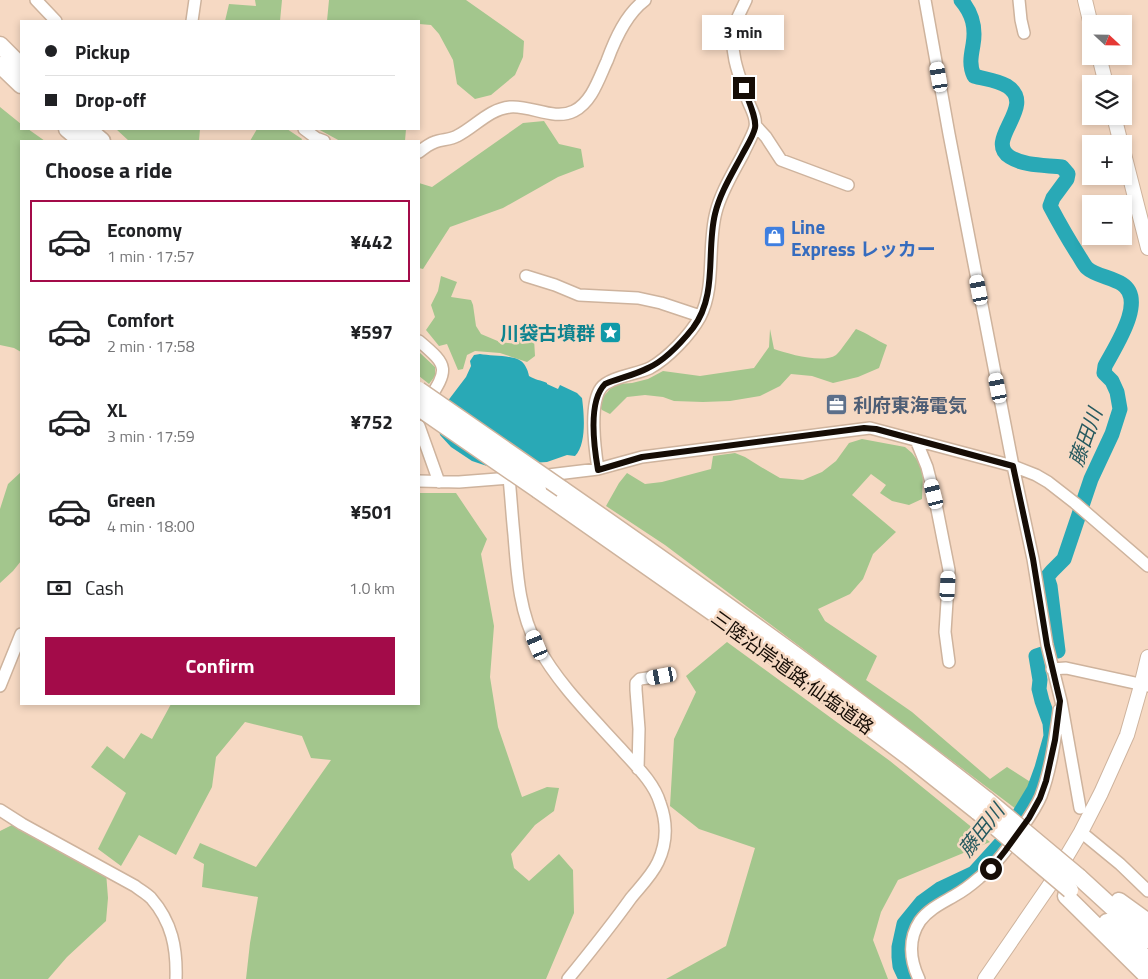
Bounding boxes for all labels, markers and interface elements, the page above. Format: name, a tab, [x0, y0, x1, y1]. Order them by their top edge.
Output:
north arrow	[1082, 15, 1132, 65]
map controls	[1082, 15, 1132, 245]
callout: 3 min	[703, 16, 785, 51]
text: 3 min	[724, 20, 762, 44]
text: Pickup	[75, 37, 130, 66]
car	[929, 61, 948, 93]
button: layers	[1082, 75, 1132, 125]
route end	[733, 77, 755, 99]
text: Drop-off	[75, 85, 146, 114]
button: +	[1082, 135, 1132, 185]
text: Choose a ride	[45, 153, 172, 187]
button: −	[1082, 195, 1132, 245]
place label: Line Express レッカー	[791, 212, 936, 263]
text: Economy	[107, 215, 182, 244]
icon: car	[47, 219, 92, 264]
shop icon: Line Express レッカー	[763, 225, 787, 249]
text: ¥442	[350, 227, 393, 256]
text: 1 min · 17:57	[107, 244, 195, 268]
car	[968, 274, 989, 306]
text: Comfort	[107, 305, 174, 334]
icon: car	[47, 309, 92, 354]
text: ¥597	[350, 317, 393, 346]
place label: 川袋古墳群	[500, 318, 595, 347]
place icon: 川袋古墳群	[599, 320, 623, 344]
text: 2 min · 17:58	[107, 334, 195, 358]
car	[987, 372, 1008, 404]
place label: 利府東海電気	[853, 390, 967, 419]
office icon: 利府東海電気	[825, 392, 849, 416]
text: XL	[107, 395, 127, 424]
icon: car	[47, 399, 92, 444]
water label: 藤田川	[1060, 402, 1111, 470]
text: ¥752	[350, 407, 393, 436]
text: 3 min · 17:59	[107, 424, 195, 448]
car	[923, 478, 944, 510]
text: Green	[107, 485, 156, 514]
icon: car	[47, 489, 92, 534]
text: ¥501	[350, 497, 393, 526]
text: 4 min · 18:00	[107, 514, 195, 538]
car	[939, 571, 956, 601]
text: Cash	[85, 573, 124, 602]
icon: cash	[45, 574, 73, 602]
text: 1.0 km	[349, 576, 395, 600]
street label: 三陸沿岸道路;仙塩道路	[706, 603, 880, 741]
car	[524, 628, 549, 662]
button: Confirm	[45, 637, 395, 695]
car	[645, 666, 678, 686]
water label: 藤田川	[950, 795, 1013, 863]
route start	[980, 858, 1002, 880]

